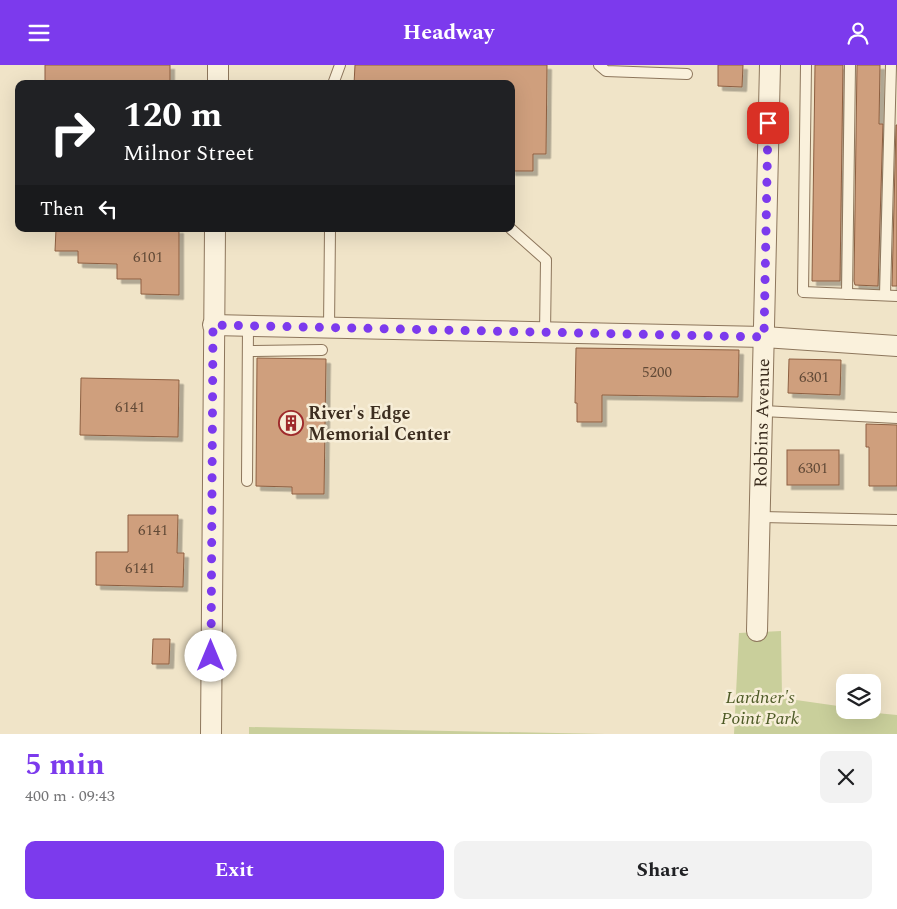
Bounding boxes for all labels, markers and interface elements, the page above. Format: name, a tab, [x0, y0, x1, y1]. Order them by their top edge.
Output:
text: Headway	[403, 16, 494, 49]
icon: menu	[25, 19, 53, 47]
icon: person	[844, 19, 872, 47]
text: 120 m	[123, 89, 222, 142]
icon: right	[40, 100, 105, 165]
pin	[747, 102, 789, 144]
icon: arrive	[754, 109, 782, 137]
text: Milnor Street	[123, 137, 254, 170]
text: Then	[40, 195, 84, 224]
icon: left	[94, 195, 122, 223]
house number: 6101	[133, 246, 163, 269]
street label: Robbins Avenue	[747, 358, 777, 488]
house number: 5200	[642, 361, 672, 384]
house number: 6301	[799, 366, 829, 389]
house number: 6141	[115, 396, 145, 419]
place label: River's Edge Memorial Center	[308, 400, 451, 448]
building icon: River's Edge Memorial Center	[278, 410, 304, 436]
house number: 6301	[798, 457, 828, 480]
house number: 6141	[138, 519, 168, 542]
house number: 6141	[125, 557, 155, 580]
position arrow	[184, 629, 236, 681]
map controls	[836, 674, 881, 719]
button: layers	[836, 674, 881, 719]
park label: Lardner's Point Park	[721, 684, 800, 732]
text: 5 min	[25, 742, 105, 788]
button: close	[820, 751, 872, 803]
text: 400 m · 09:43	[25, 784, 115, 808]
button: Exit	[25, 841, 444, 899]
button: Share	[454, 841, 872, 899]

